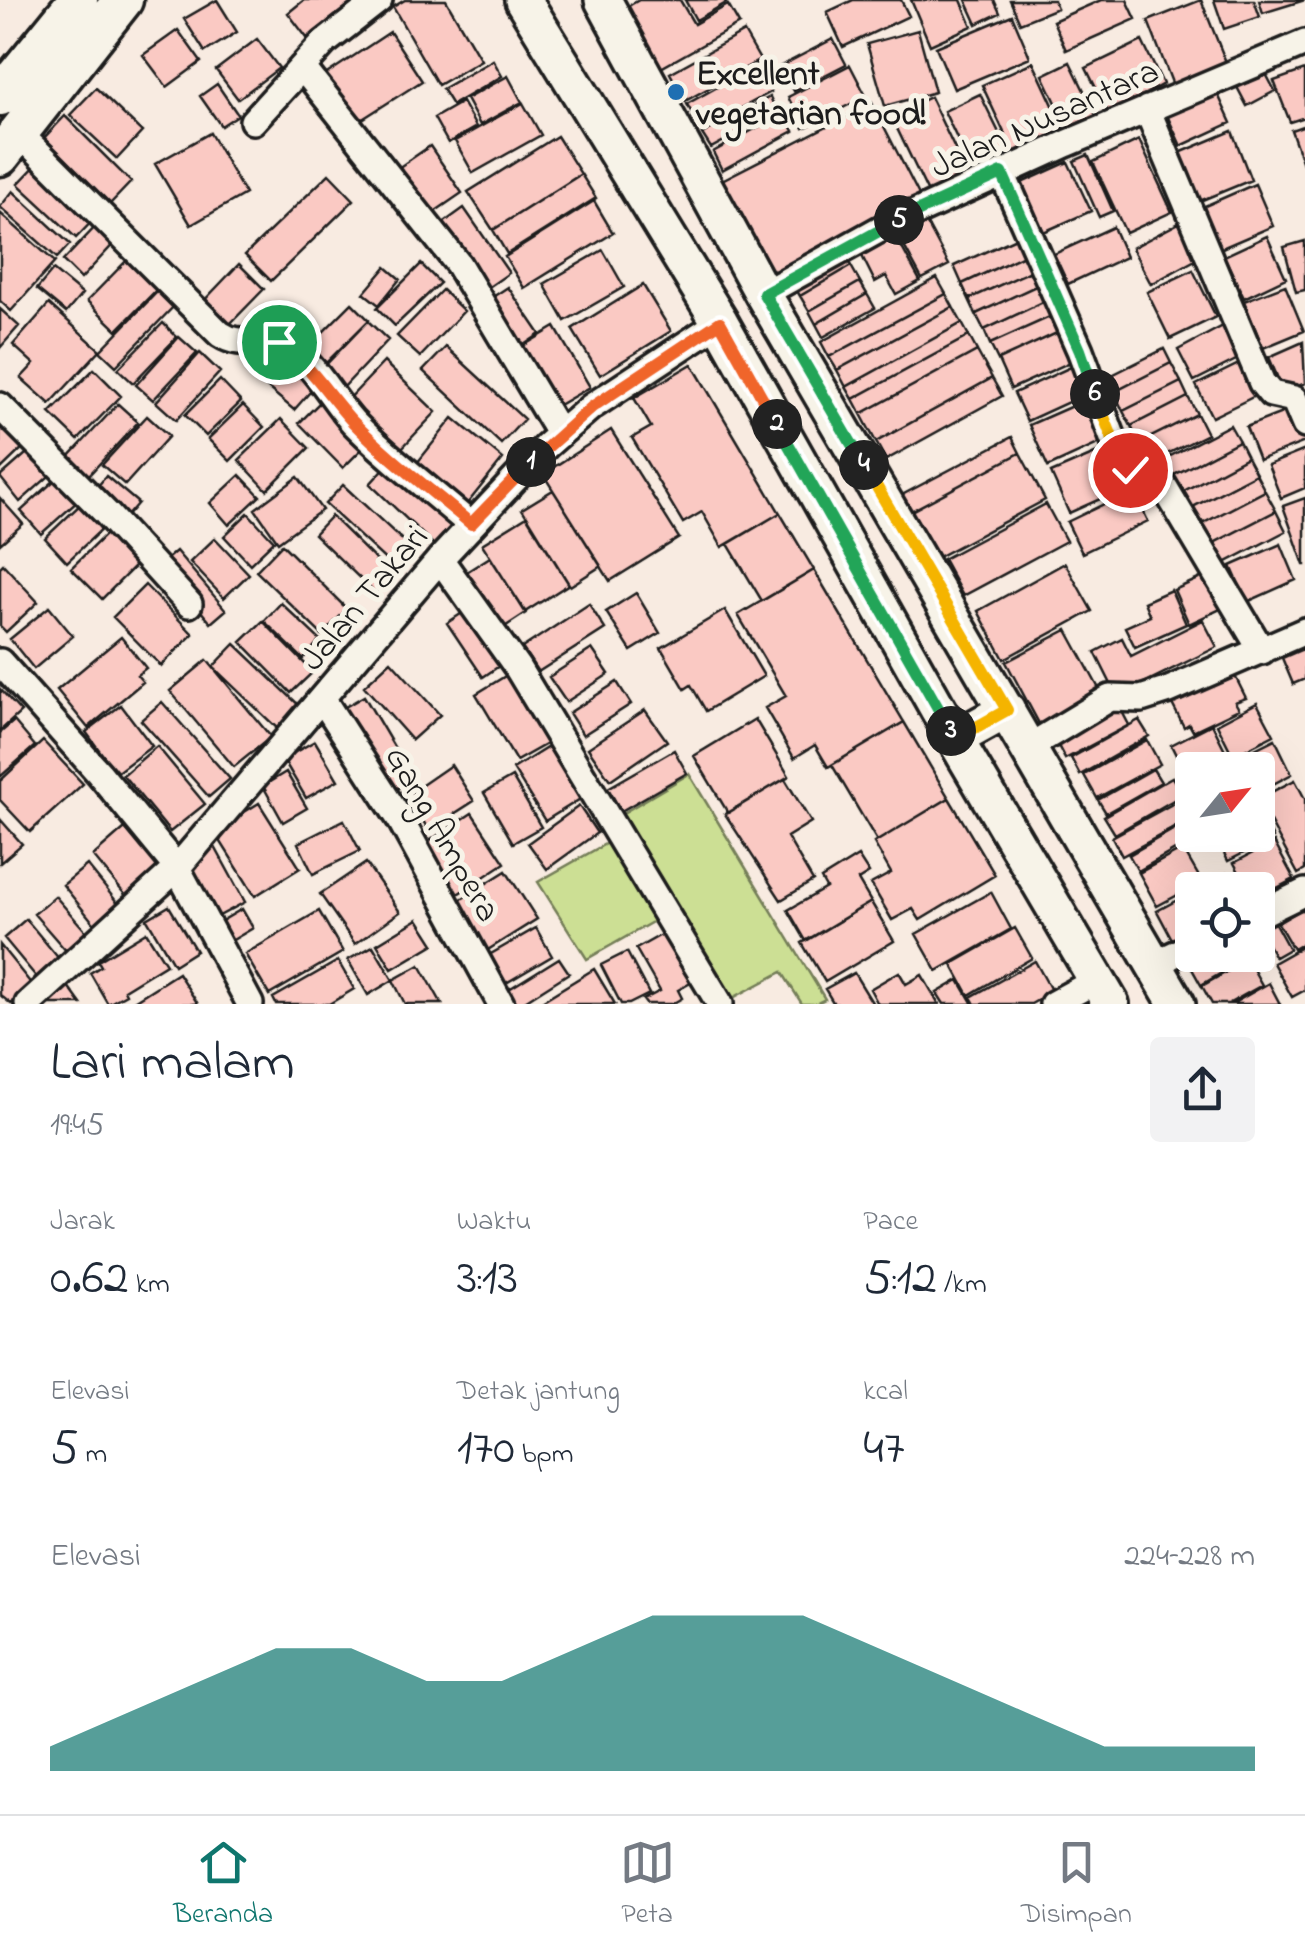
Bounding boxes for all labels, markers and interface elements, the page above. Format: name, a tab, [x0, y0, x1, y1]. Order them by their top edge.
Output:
street label: Jalan Nusantara	[923, 47, 1168, 193]
place label: Excellent vegetarian food!	[695, 50, 927, 142]
marker: Excellent vegetarian food!	[665, 81, 687, 103]
pin: 5	[874, 195, 924, 245]
text: 5	[891, 199, 907, 240]
pin	[237, 300, 322, 385]
icon: arrive	[252, 315, 307, 370]
pin: 6	[1070, 369, 1120, 419]
text: 6	[1089, 373, 1101, 414]
pin: 2	[752, 399, 802, 449]
text: 2	[770, 403, 784, 444]
pin	[1088, 428, 1173, 513]
pin: 1	[506, 437, 556, 487]
pin: 4	[839, 440, 889, 490]
text: 1	[527, 441, 535, 482]
icon: check	[1103, 443, 1158, 498]
text: 4	[858, 444, 870, 485]
street label: Jalan Takari	[289, 515, 442, 683]
pin: 3	[926, 706, 976, 756]
text: 3	[945, 710, 957, 751]
street label: Gang Ampera	[370, 737, 512, 932]
north arrow	[1175, 752, 1275, 852]
map controls	[1175, 752, 1275, 972]
button: locate	[1175, 872, 1275, 972]
text: Lari malam	[50, 1025, 295, 1105]
button: share	[1150, 1037, 1255, 1142]
text: 19:45	[50, 1103, 104, 1150]
text: Jarak	[50, 1202, 115, 1243]
text: Waktu	[457, 1202, 531, 1243]
text: Pace	[863, 1202, 918, 1243]
text: 0.62	[50, 1243, 129, 1316]
text: 3:13	[457, 1243, 518, 1316]
text: 5:12	[863, 1243, 937, 1316]
text: km	[129, 1265, 170, 1306]
text: /km	[937, 1265, 987, 1306]
text: Elevasi	[50, 1372, 129, 1413]
text: Detak jantung	[457, 1372, 620, 1413]
text: kcal	[863, 1372, 908, 1413]
text: 5	[50, 1413, 79, 1486]
text: 170	[457, 1413, 515, 1486]
text: 47	[863, 1413, 905, 1486]
text: m	[79, 1435, 107, 1476]
text: bpm	[515, 1435, 574, 1476]
text: Elevasi	[50, 1534, 141, 1581]
text: 224–228 m	[1124, 1534, 1255, 1581]
tab: Beranda	[173, 1835, 273, 1936]
tab: Peta	[620, 1835, 675, 1936]
tab: Disimpan	[1021, 1835, 1132, 1936]

